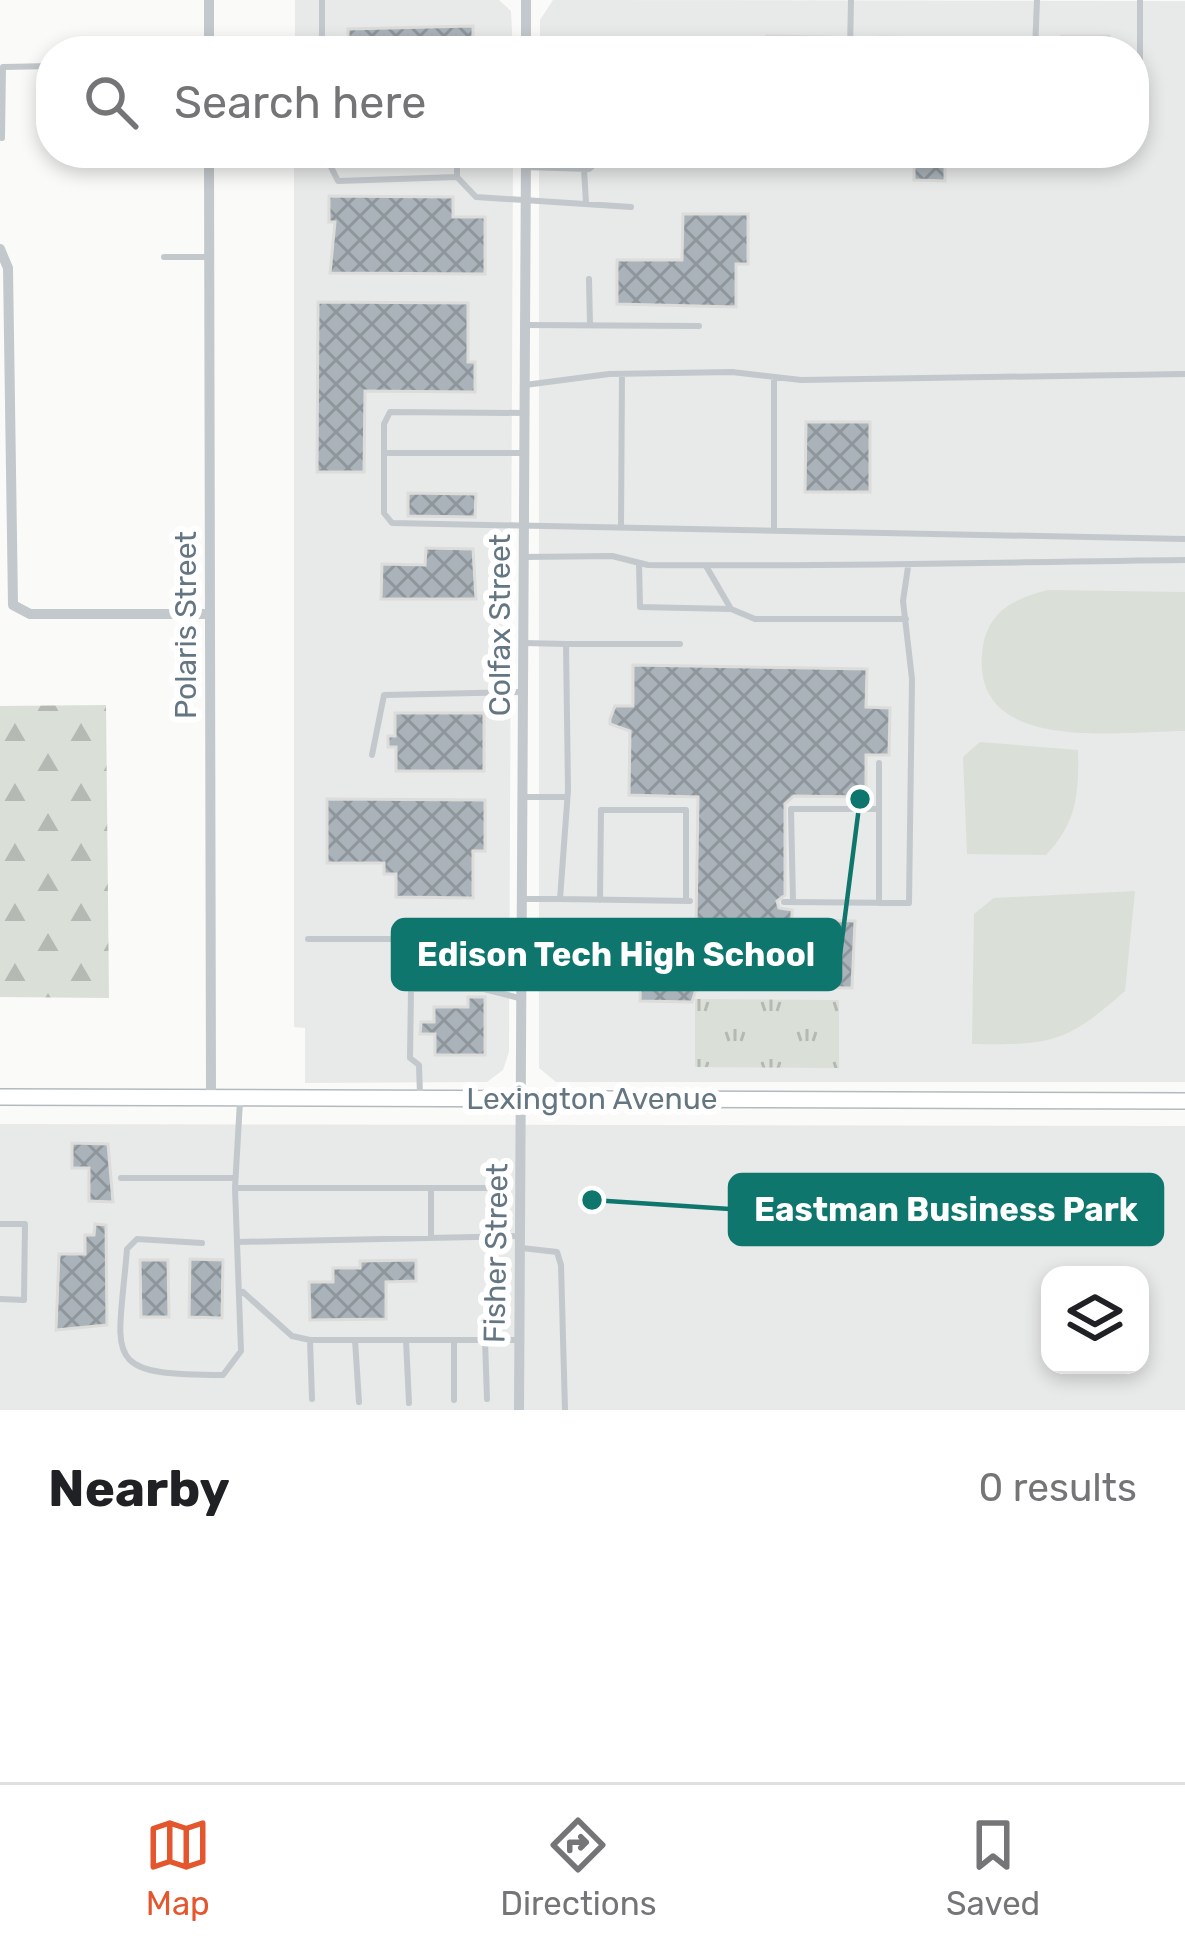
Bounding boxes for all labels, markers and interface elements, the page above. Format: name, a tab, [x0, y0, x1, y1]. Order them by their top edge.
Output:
search box	[36, 36, 1149, 168]
icon: search	[78, 69, 144, 135]
text: Search here	[174, 76, 426, 129]
street label: Polaris Street	[168, 531, 204, 719]
street label: Colfax Street	[482, 533, 518, 716]
callout: Edison Tech High School	[393, 920, 840, 989]
text: Edison Tech High School	[417, 935, 815, 974]
street label: Lexington Avenue	[466, 1081, 718, 1117]
street label: Fisher Street	[476, 1162, 516, 1343]
callout: Eastman Business Park	[730, 1175, 1162, 1244]
text: Eastman Business Park	[754, 1190, 1139, 1229]
map controls	[1041, 1266, 1149, 1374]
button: layers	[1041, 1266, 1149, 1374]
text: Nearby	[48, 1458, 230, 1519]
text: 0 results	[978, 1465, 1137, 1511]
tab: Map	[145, 1812, 211, 1923]
tab: Directions	[500, 1812, 657, 1923]
tab: Saved	[946, 1812, 1040, 1923]

